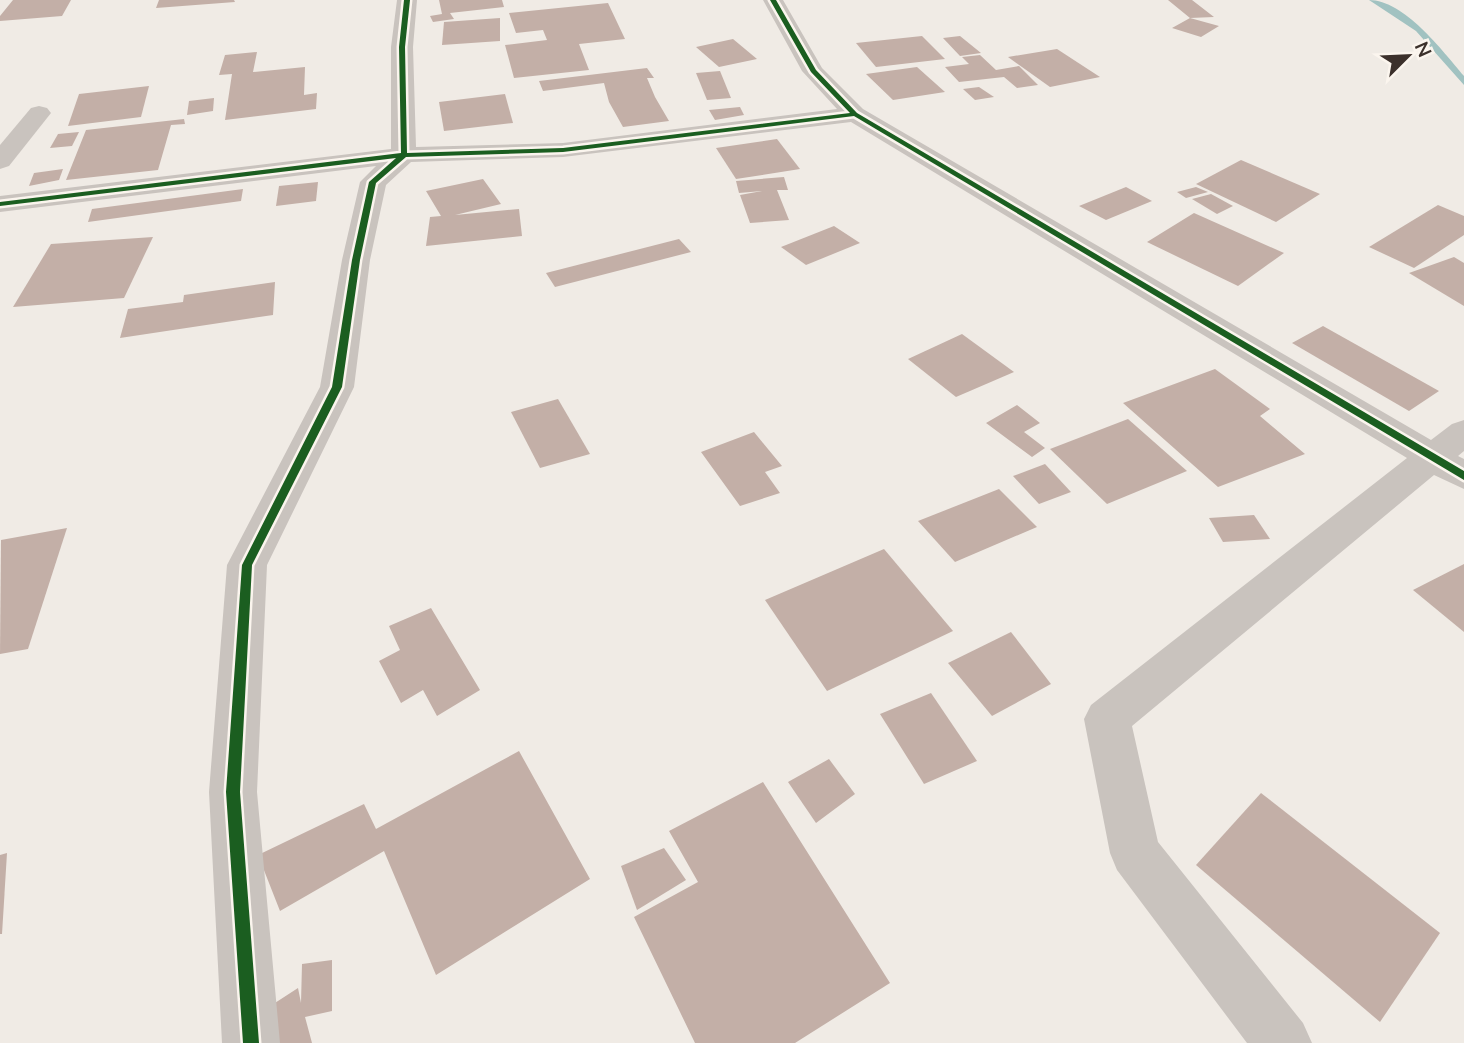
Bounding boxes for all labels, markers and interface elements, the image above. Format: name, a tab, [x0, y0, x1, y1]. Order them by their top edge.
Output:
north arrow	[1373, 21, 1443, 91]
text: N	[1408, 38, 1437, 61]

